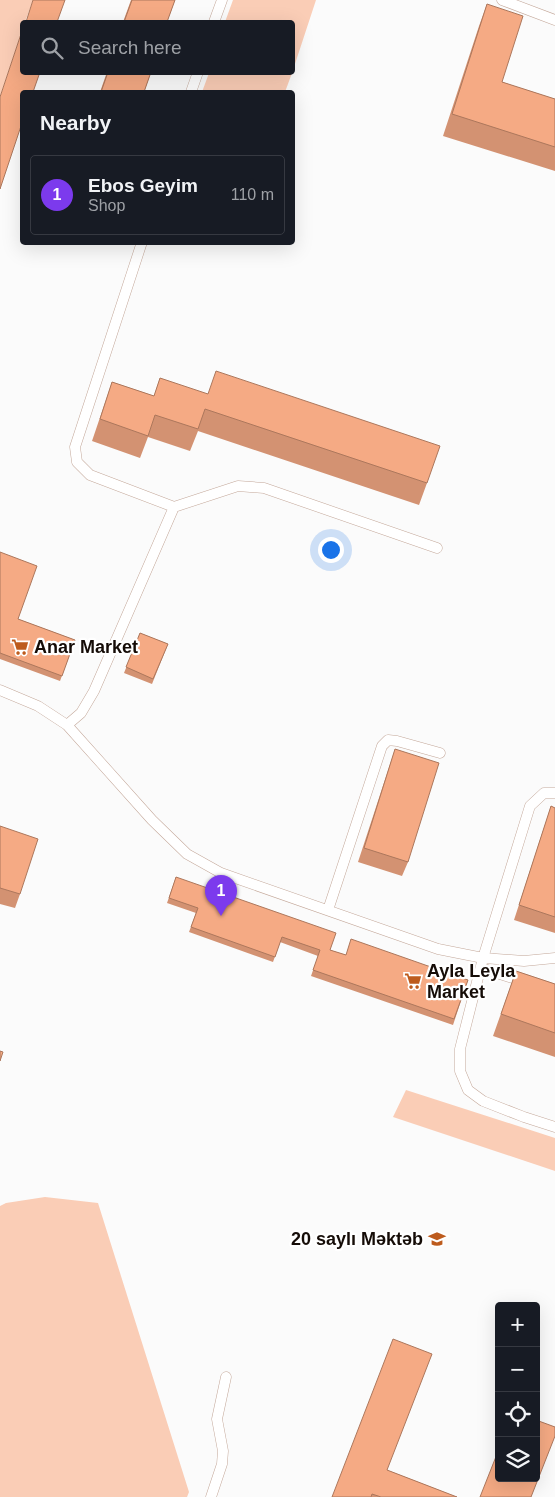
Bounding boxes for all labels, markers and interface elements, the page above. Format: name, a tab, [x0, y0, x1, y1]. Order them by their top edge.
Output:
search box	[20, 20, 295, 75]
icon: search	[38, 34, 66, 62]
text: Search here	[78, 37, 182, 58]
text: Nearby	[40, 111, 111, 134]
text: Ebos Geyim	[88, 175, 198, 196]
text: 1	[53, 186, 61, 203]
text: 110 m	[231, 186, 274, 203]
text: Shop	[88, 197, 125, 214]
your location	[318, 537, 344, 563]
supermarket icon: Anar Market	[10, 637, 30, 657]
place label: Anar Market	[34, 637, 138, 657]
pin: 1	[205, 875, 237, 916]
place label: Ayla Leyla Market	[427, 961, 516, 1002]
supermarket icon: Ayla Leyla Market	[403, 971, 423, 991]
place label: 20 saylı Məktəb	[291, 1229, 423, 1249]
school or university icon: 20 saylı Məktəb	[427, 1229, 447, 1249]
map controls	[495, 1302, 540, 1482]
button: +	[495, 1302, 540, 1347]
button: −	[495, 1347, 540, 1392]
button: locate	[495, 1392, 540, 1437]
button: layers	[495, 1437, 540, 1482]

